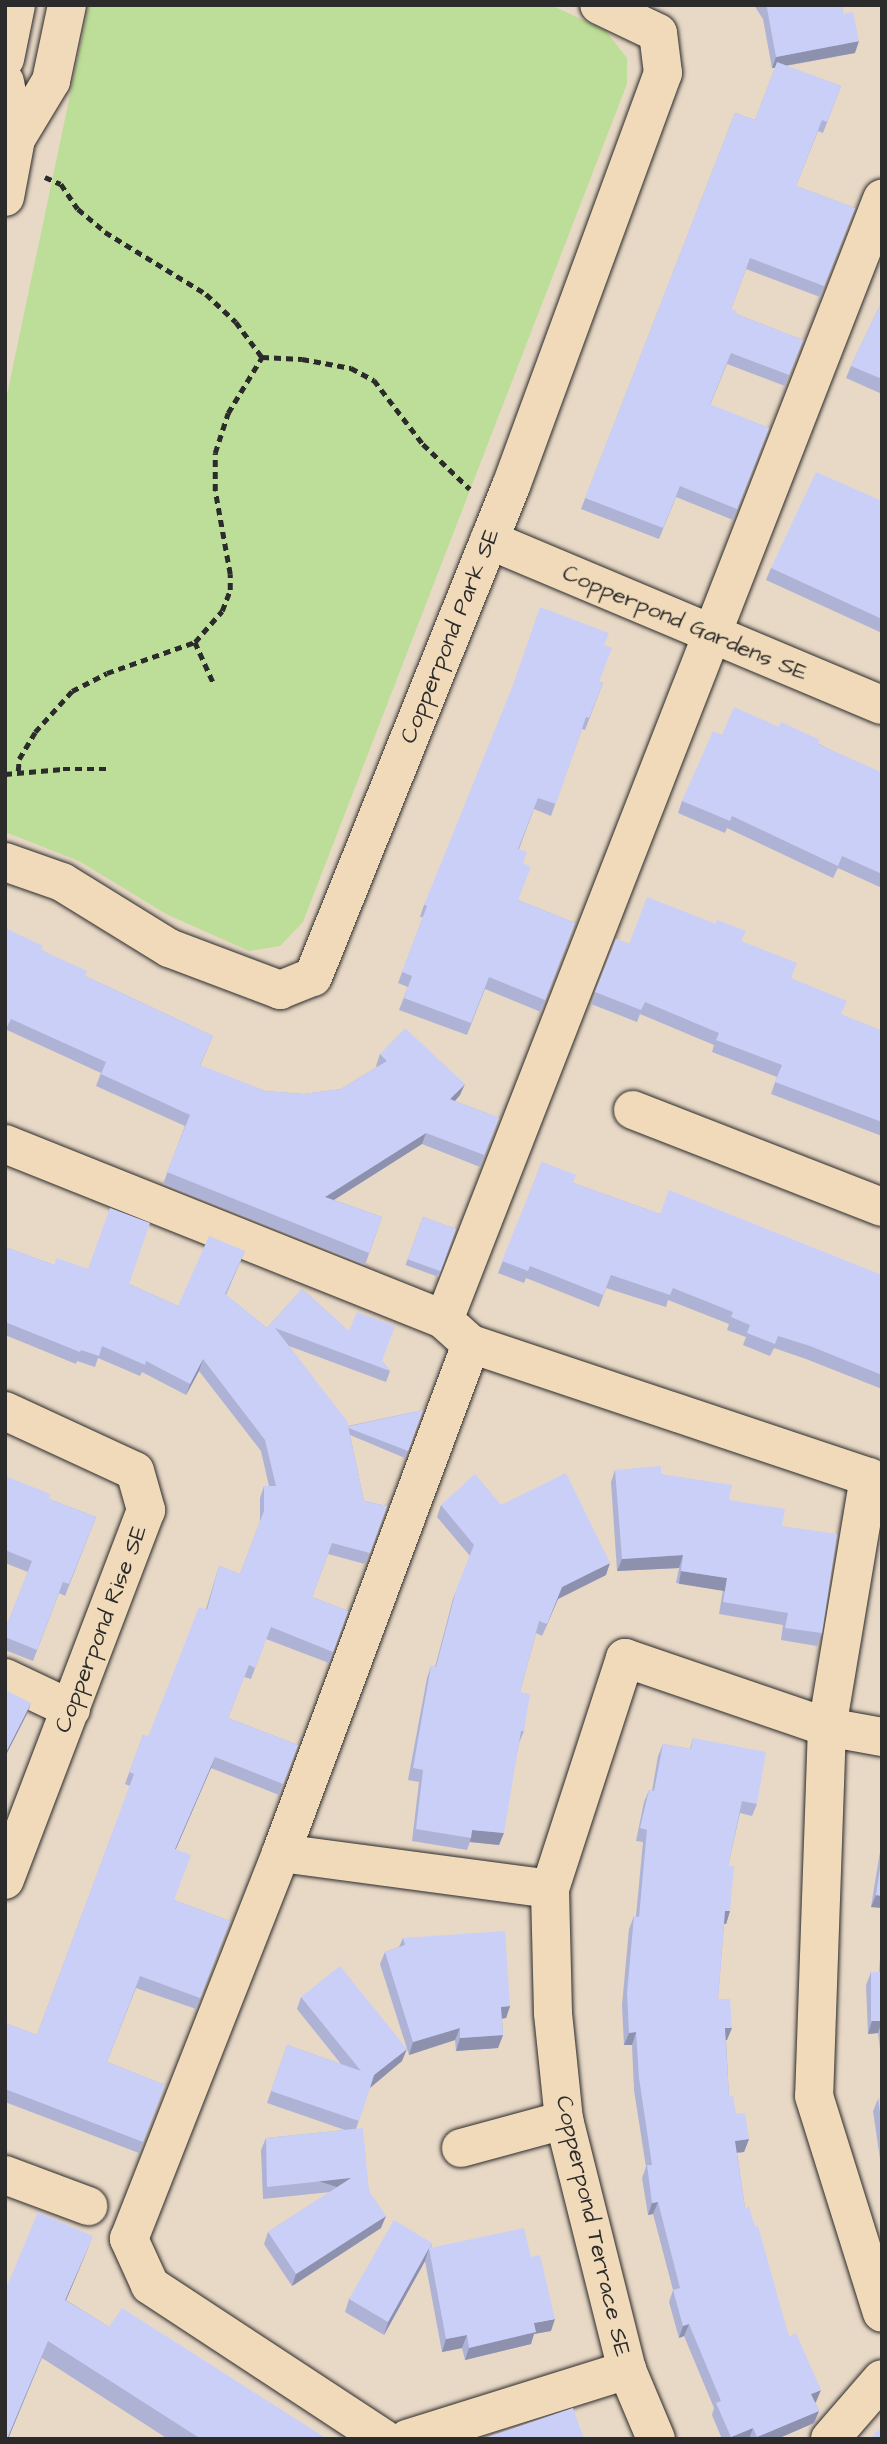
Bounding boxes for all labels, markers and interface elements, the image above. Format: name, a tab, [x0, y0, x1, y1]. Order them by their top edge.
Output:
street label: Copperpond Park SE	[394, 525, 506, 747]
street label: Copperpond Gardens SE	[558, 559, 812, 687]
street label: Copperpond Rise SE	[49, 1522, 153, 1736]
street label: Copperpond Terrace SE	[550, 2093, 636, 2359]

